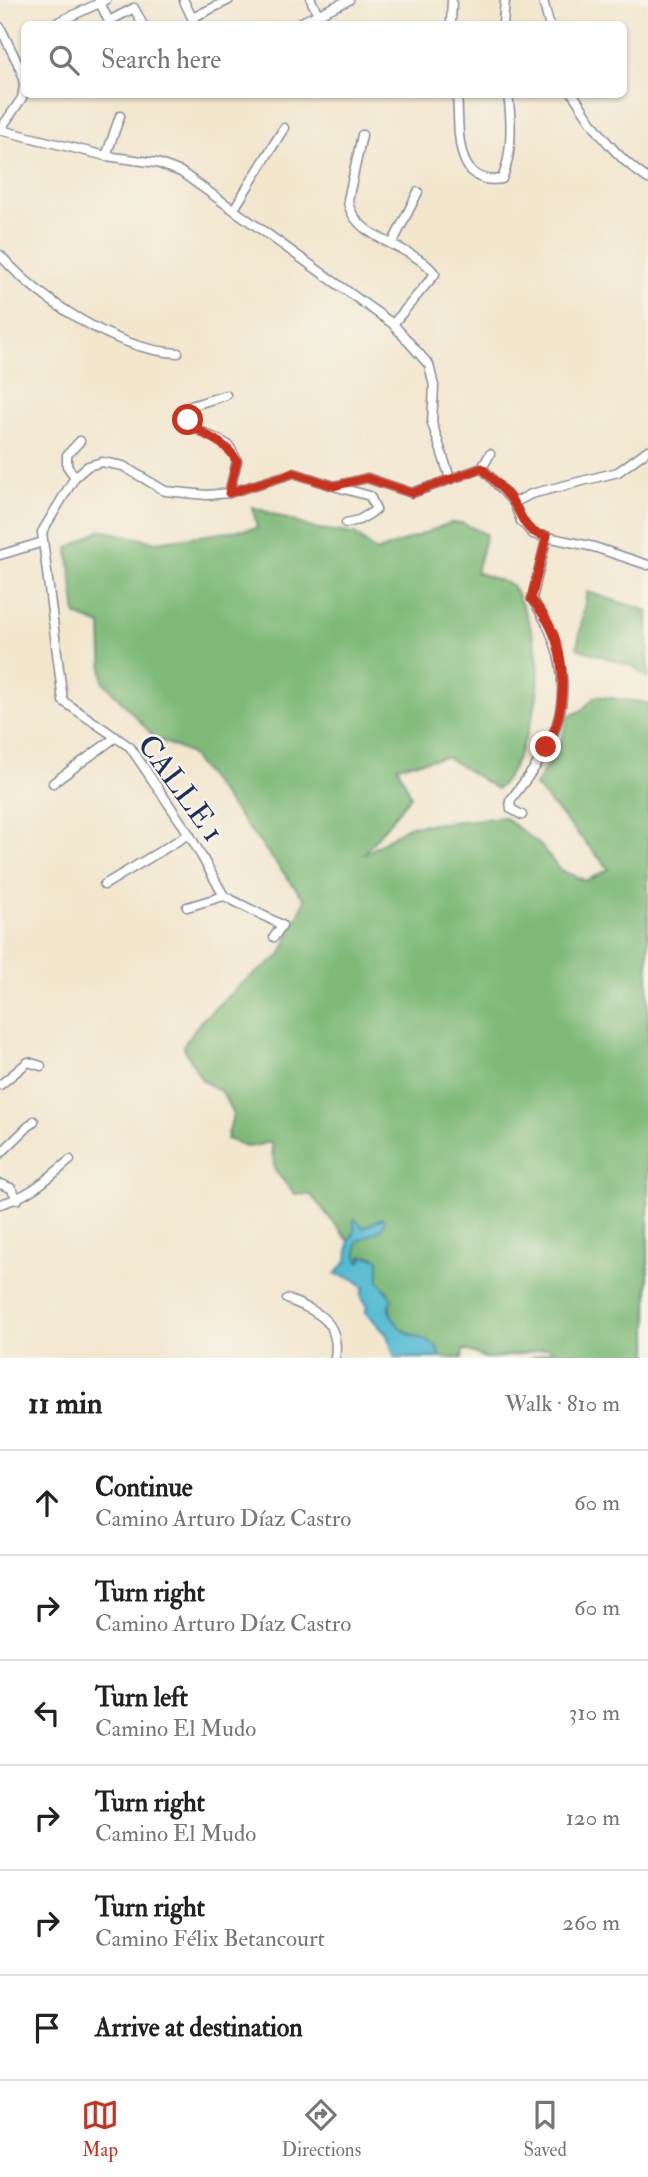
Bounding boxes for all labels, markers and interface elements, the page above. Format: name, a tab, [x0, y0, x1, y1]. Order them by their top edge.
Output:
search box	[21, 21, 627, 98]
icon: search	[45, 41, 83, 79]
text: Search here	[101, 44, 221, 76]
route start	[172, 404, 203, 435]
street label: CALLE 1	[129, 728, 232, 849]
route end	[530, 731, 561, 762]
text: 11 min	[28, 1385, 102, 1422]
text: Walk · 810 m	[505, 1389, 620, 1418]
text: Continue	[95, 1472, 193, 1504]
icon: ahead	[28, 1484, 66, 1522]
text: 60 m	[574, 1488, 620, 1517]
text: Camino Arturo Díaz Castro	[95, 1504, 351, 1533]
text: Turn right	[95, 1577, 205, 1609]
icon: right	[28, 1589, 66, 1627]
text: 60 m	[574, 1593, 620, 1622]
text: Camino Arturo Díaz Castro	[95, 1609, 351, 1638]
text: Turn left	[95, 1682, 188, 1714]
icon: left	[28, 1694, 66, 1732]
text: 310 m	[569, 1698, 620, 1727]
text: Camino El Mudo	[95, 1714, 256, 1743]
text: Turn right	[95, 1787, 205, 1819]
icon: right	[28, 1799, 66, 1837]
text: 120 m	[566, 1803, 620, 1832]
text: Camino El Mudo	[95, 1819, 256, 1848]
text: Turn right	[95, 1892, 205, 1924]
icon: right	[28, 1904, 66, 1942]
text: 260 m	[562, 1908, 620, 1937]
text: Camino Félix Betancourt	[95, 1924, 325, 1953]
icon: arrive	[28, 2009, 66, 2047]
text: Arrive at destination	[95, 2012, 303, 2044]
tab: Map	[81, 2096, 119, 2162]
tab: Directions	[281, 2096, 361, 2162]
tab: Saved	[523, 2096, 567, 2162]

